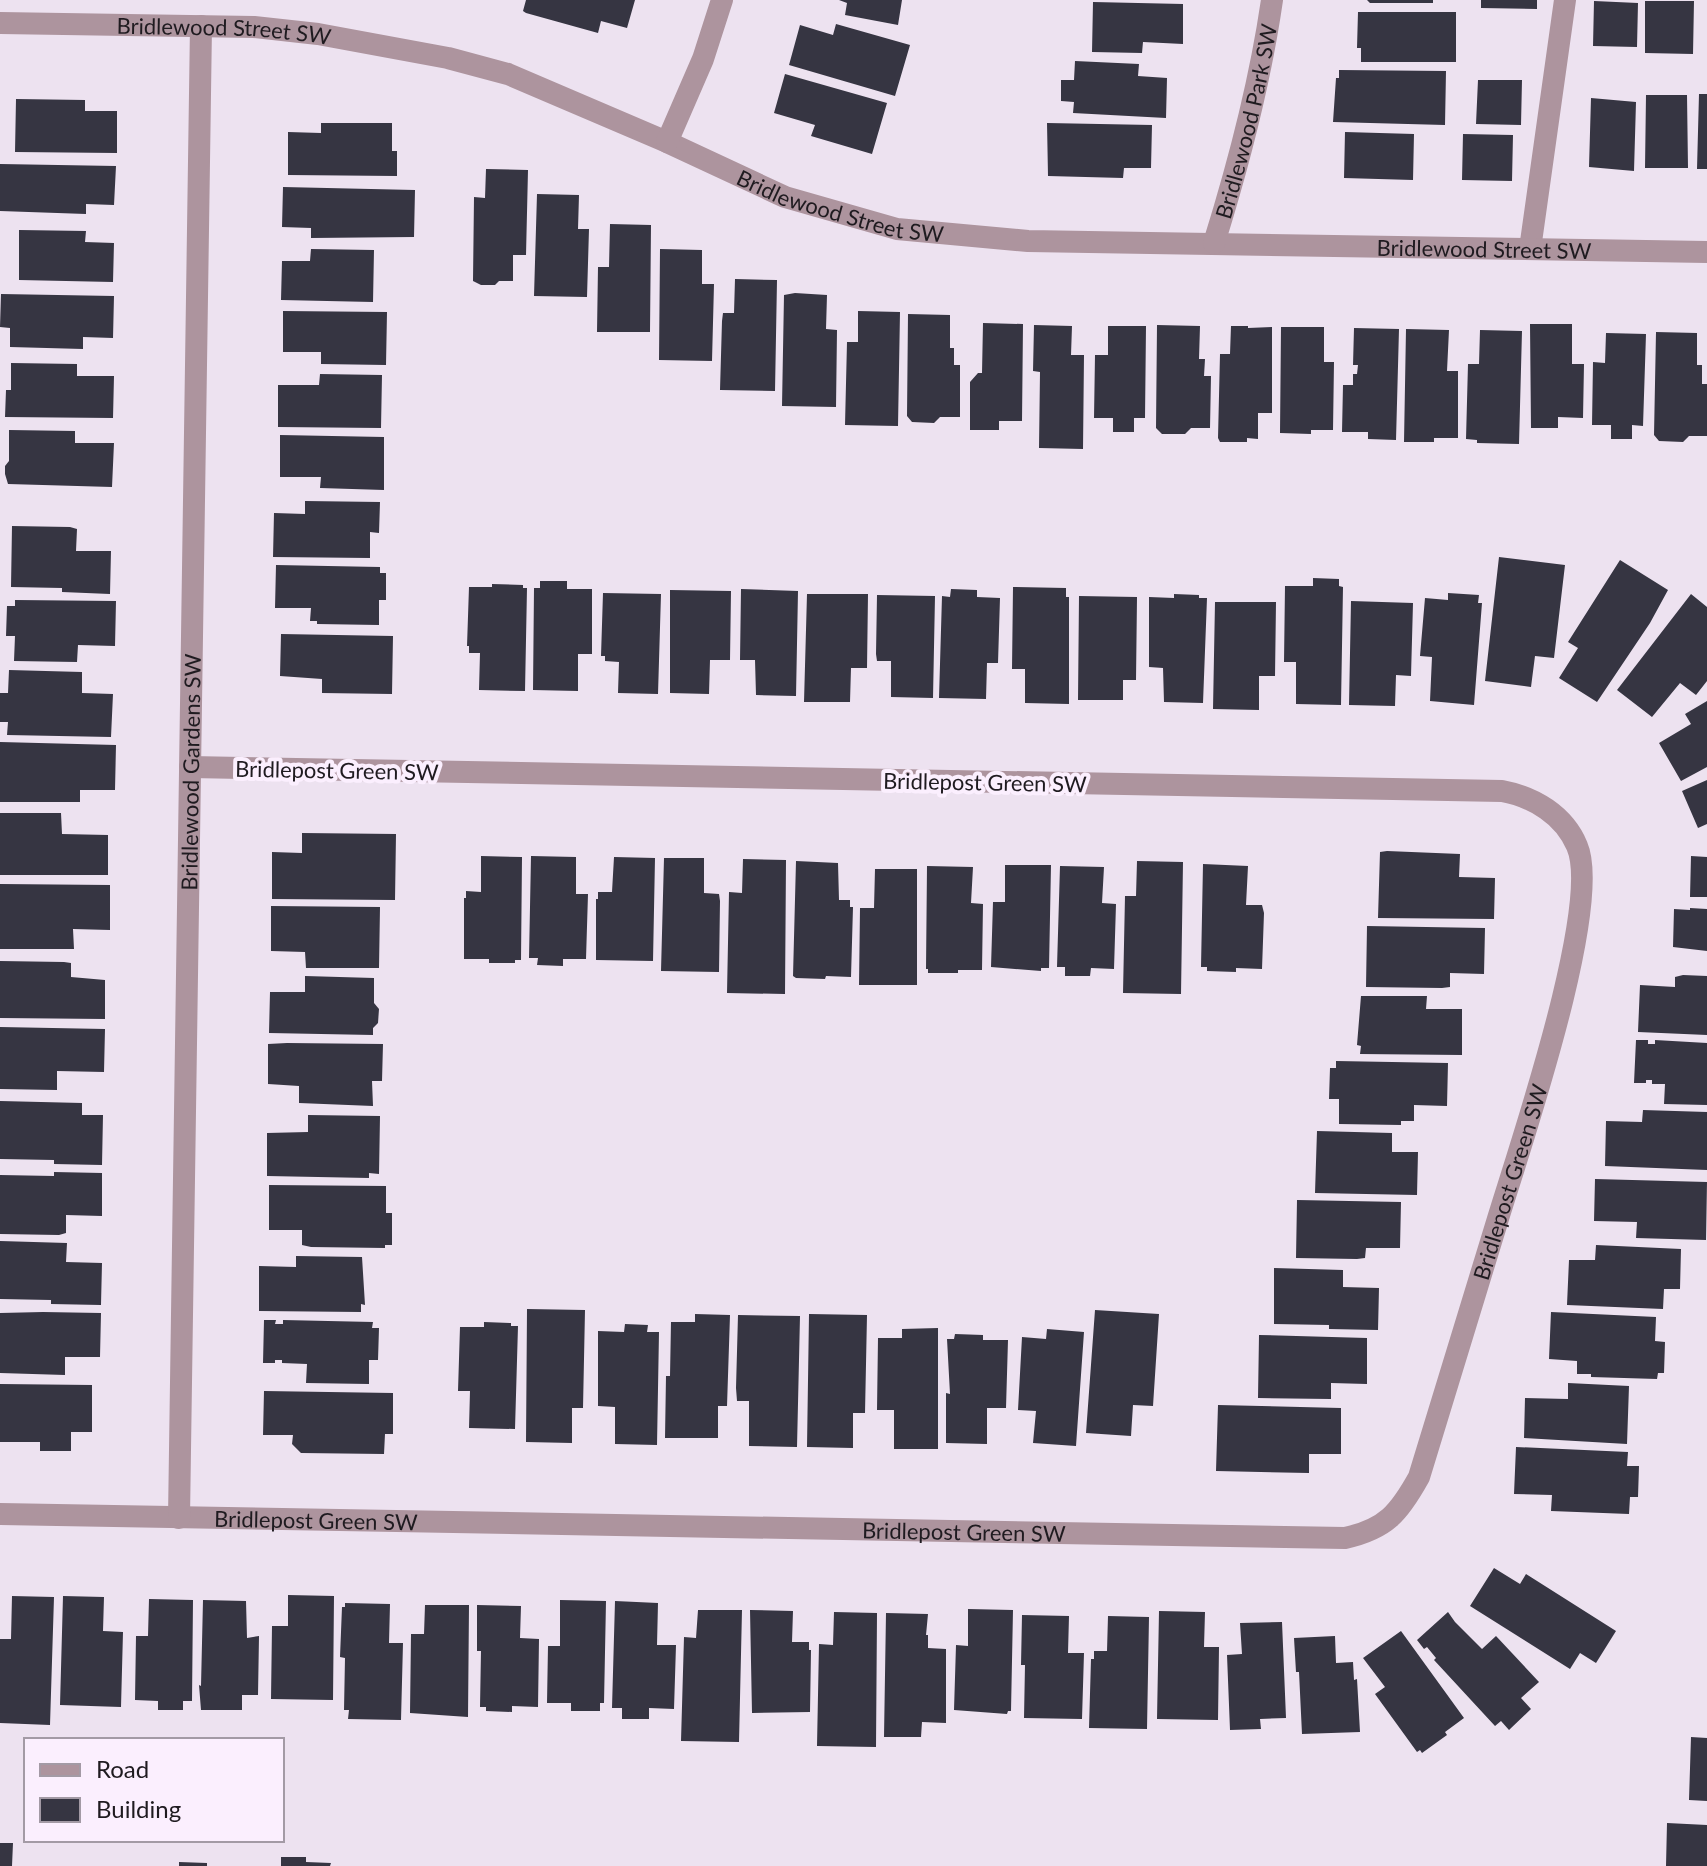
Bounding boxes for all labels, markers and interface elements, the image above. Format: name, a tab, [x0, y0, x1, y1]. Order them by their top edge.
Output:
street label: Bridlewood Street SW	[116, 11, 333, 50]
street label: Bridlewood Park SW	[1209, 21, 1282, 222]
street label: Bridlewood Street SW	[733, 163, 945, 247]
street label: Bridlewood Street SW	[1377, 233, 1592, 264]
street label: Bridlewood Gardens SW	[175, 653, 205, 891]
street label: Bridlepost Green SW	[235, 755, 439, 785]
street label: Bridlepost Green SW	[883, 767, 1087, 797]
street label: Bridlepost Green SW	[1467, 1081, 1552, 1283]
street label: Bridlepost Green SW	[214, 1504, 418, 1535]
street label: Bridlepost Green SW	[862, 1516, 1066, 1547]
legend	[24, 1738, 284, 1842]
text: Road	[96, 1754, 149, 1783]
text: Building	[96, 1794, 181, 1823]

